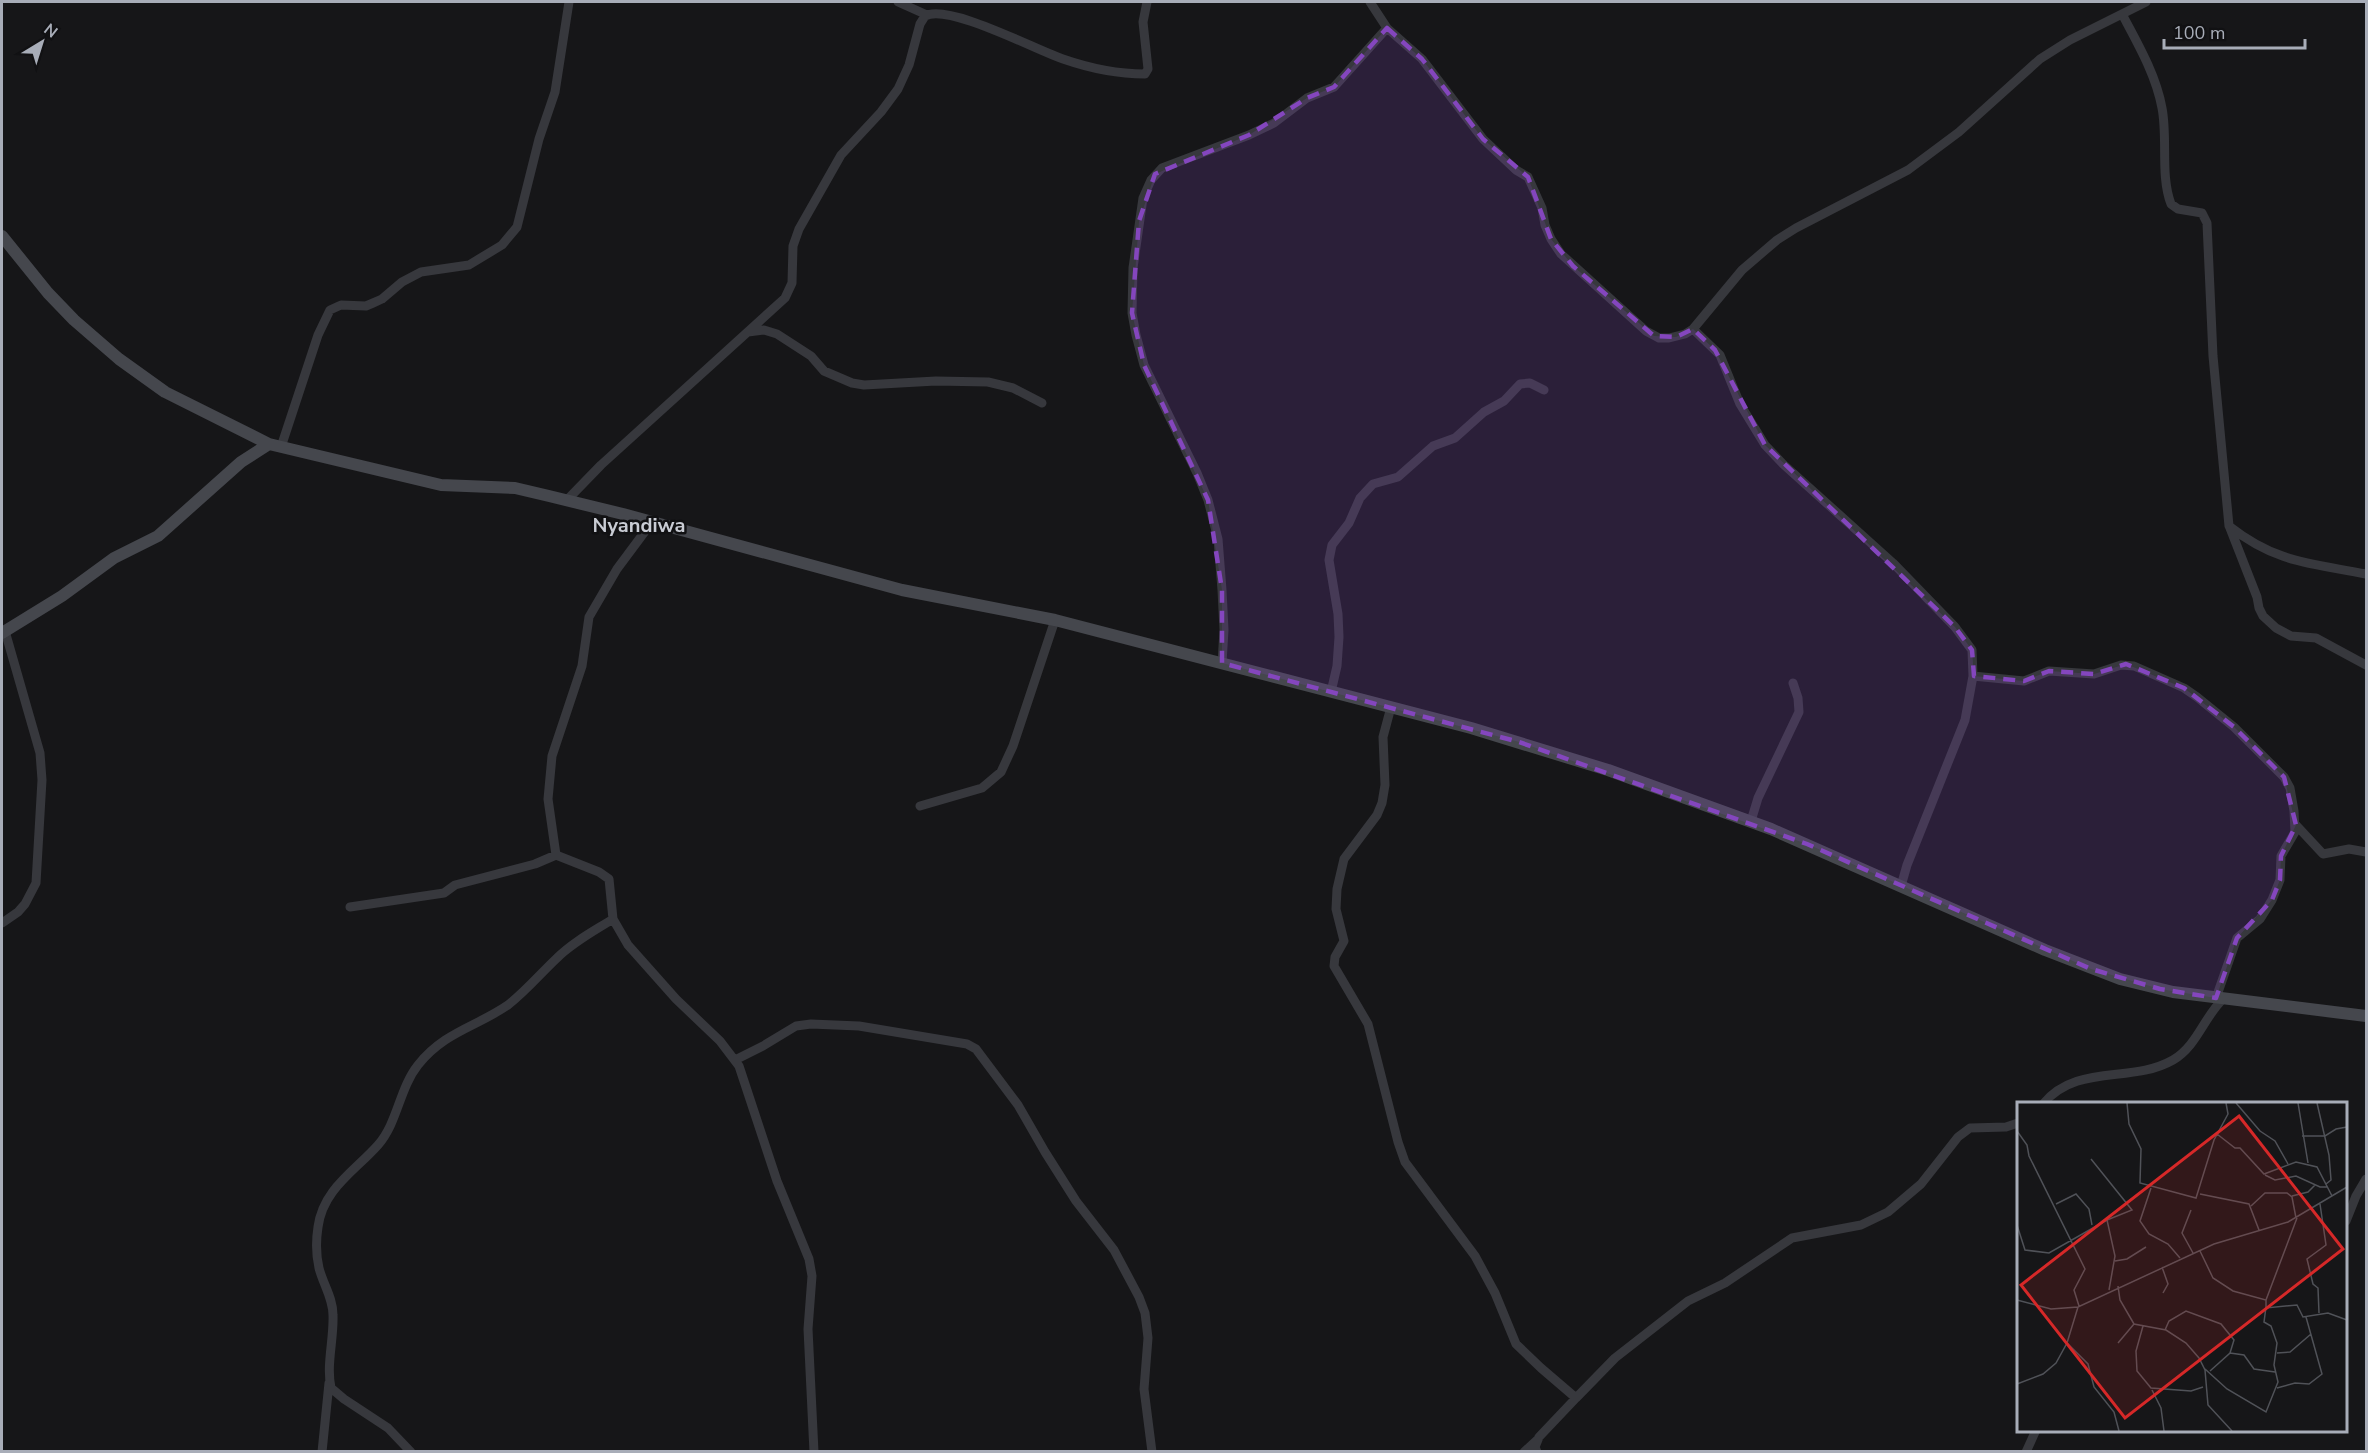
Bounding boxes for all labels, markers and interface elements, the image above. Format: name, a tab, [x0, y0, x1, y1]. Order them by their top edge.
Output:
north arrow	[12, 12, 72, 72]
scale bar	[2164, 12, 2305, 50]
text: N	[39, 19, 62, 43]
text: 100 m	[2173, 21, 2225, 45]
district label: Nyandiwa	[593, 512, 685, 539]
inset map	[2017, 1102, 2347, 1432]

